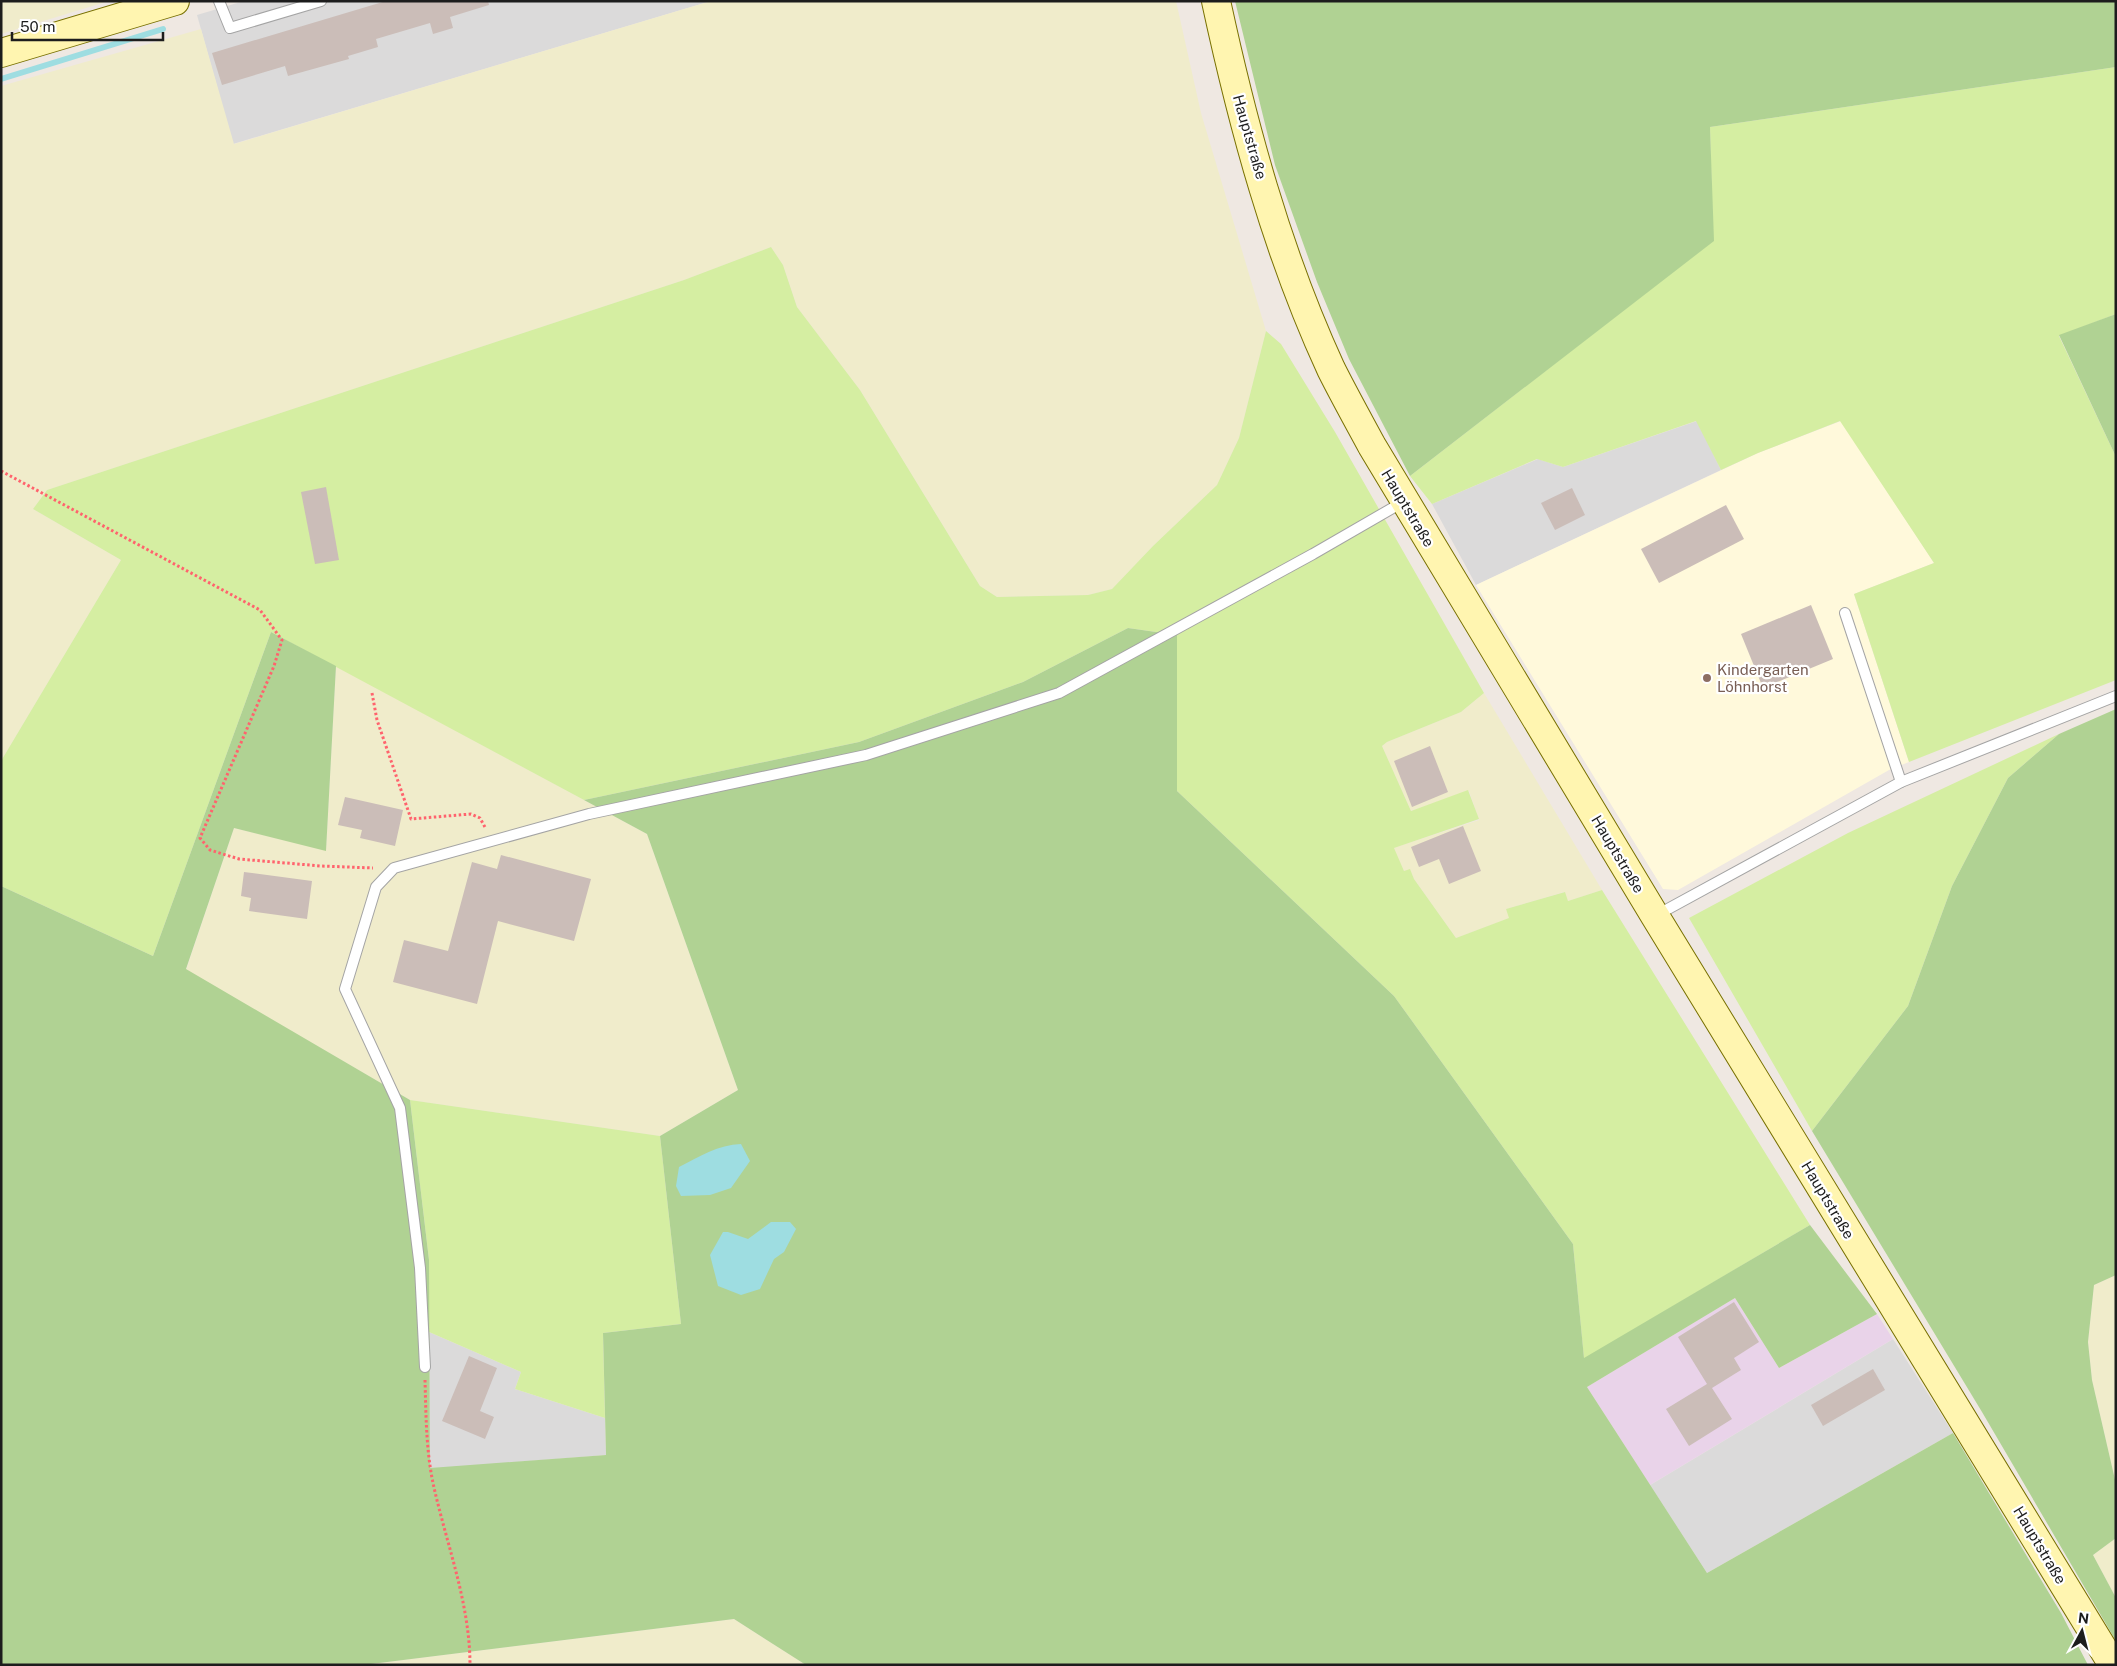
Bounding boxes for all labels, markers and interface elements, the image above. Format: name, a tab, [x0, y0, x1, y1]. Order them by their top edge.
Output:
scale bar	[12, 10, 164, 42]
text: 50 m	[20, 18, 55, 35]
street label: Hauptstraße	[1230, 93, 1270, 181]
street label: Hauptstraße	[1378, 466, 1438, 550]
place label: Kindergarten Löhnhorst	[1717, 661, 1809, 695]
marker: Kindergarten Löhnhorst	[1701, 672, 1713, 684]
street label: Hauptstraße	[1588, 812, 1648, 896]
street label: Hauptstraße	[1798, 1158, 1858, 1242]
street label: Hauptstraße	[2010, 1503, 2070, 1587]
north arrow	[2057, 1606, 2107, 1656]
text: N	[2077, 1609, 2090, 1627]

